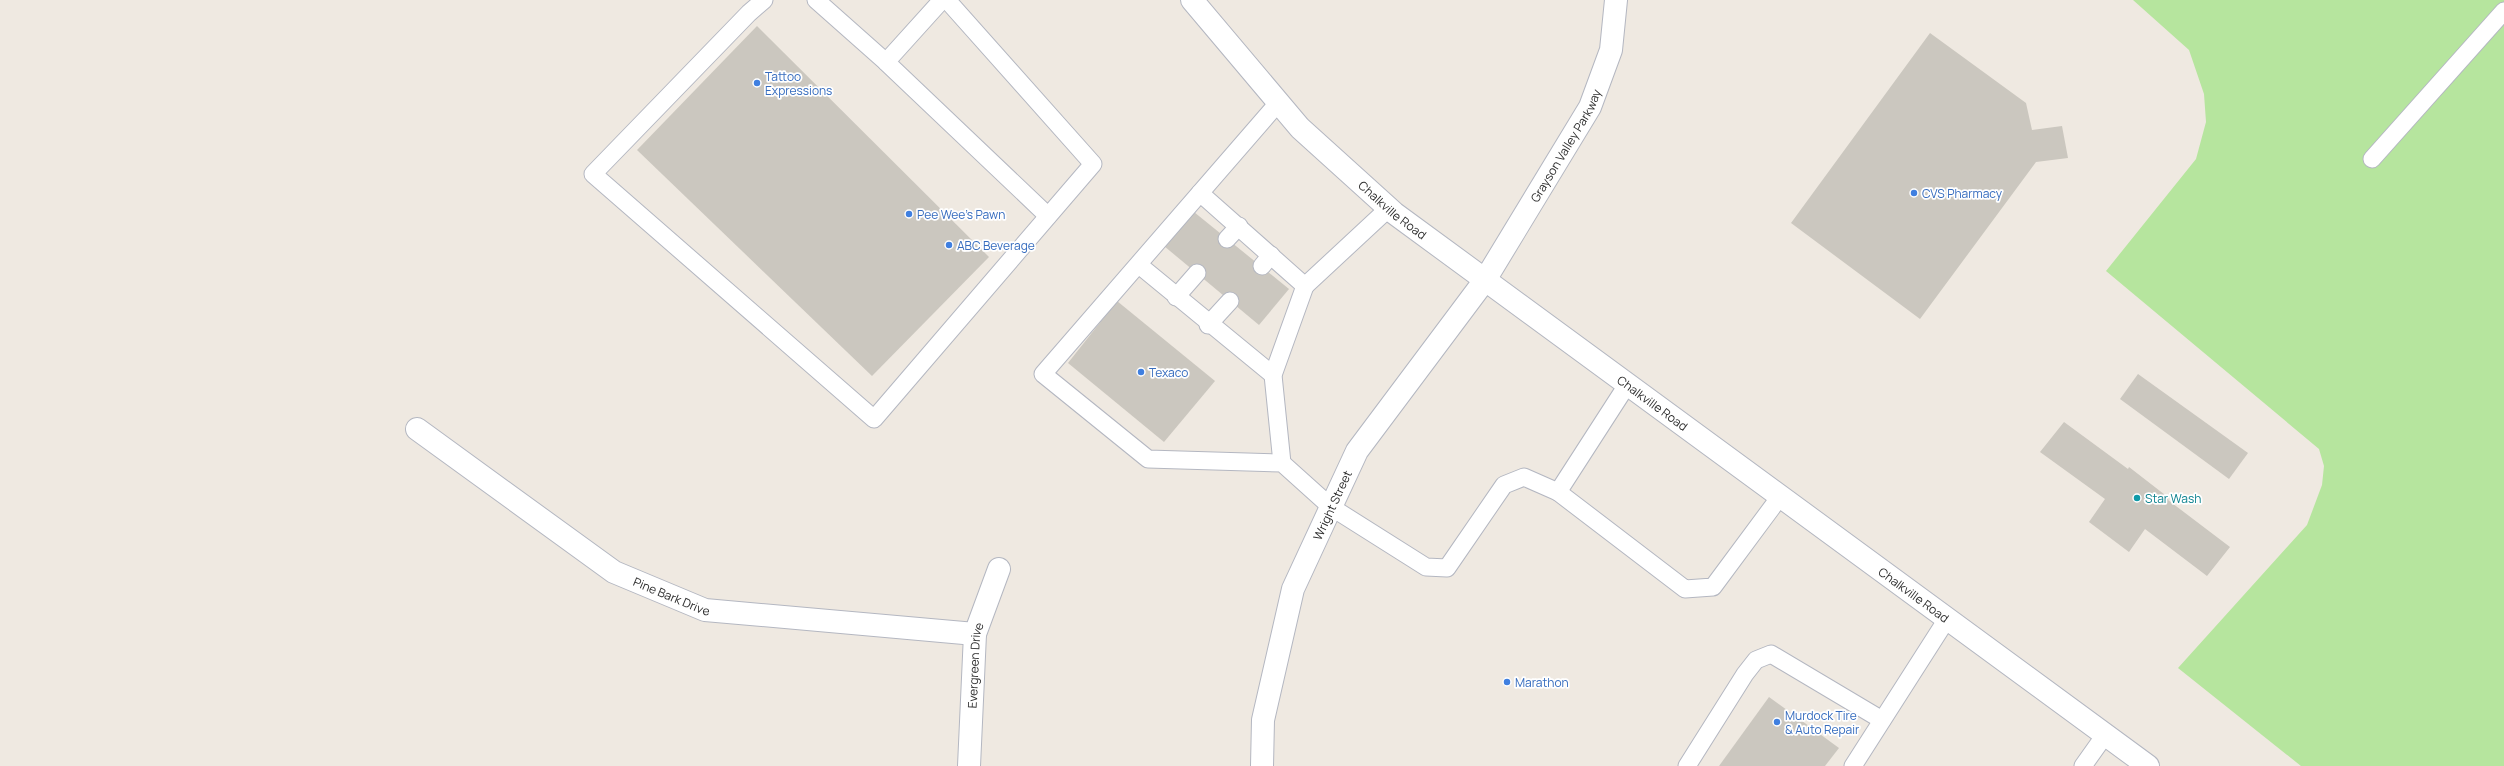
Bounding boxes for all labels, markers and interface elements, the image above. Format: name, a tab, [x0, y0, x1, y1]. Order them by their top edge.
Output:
place label: Tattoo Expressions	[765, 68, 832, 99]
marker: Tattoo Expressions	[752, 78, 762, 88]
street label: Grayson Valley Parkway	[1526, 86, 1605, 205]
street label: Chalkville Road	[1355, 177, 1430, 243]
place label: CVS Pharmacy	[1922, 185, 2003, 202]
marker: CVS Pharmacy	[1909, 188, 1919, 198]
place label: Pee Wee's Pawn	[917, 206, 1005, 223]
marker: Pee Wee's Pawn	[904, 209, 914, 219]
place label: ABC Beverage	[957, 237, 1035, 254]
marker: ABC Beverage	[944, 240, 954, 250]
place label: Texaco	[1149, 364, 1188, 381]
marker: Texaco	[1136, 367, 1146, 377]
street label: Chalkville Road	[1614, 371, 1691, 434]
street label: Wright Street	[1308, 467, 1356, 543]
place label: Star Wash	[2145, 490, 2201, 507]
marker: Star Wash	[2132, 493, 2142, 503]
street label: Chalkville Road	[1875, 563, 1953, 626]
street label: Pine Bark Drive	[631, 573, 710, 619]
street label: Evergreen Drive	[963, 620, 987, 709]
place label: Marathon	[1515, 674, 1569, 691]
marker: Marathon	[1502, 677, 1512, 687]
place label: Murdock Tire & Auto Repair	[1785, 707, 1860, 738]
marker: Murdock Tire & Auto Repair	[1772, 717, 1782, 727]

